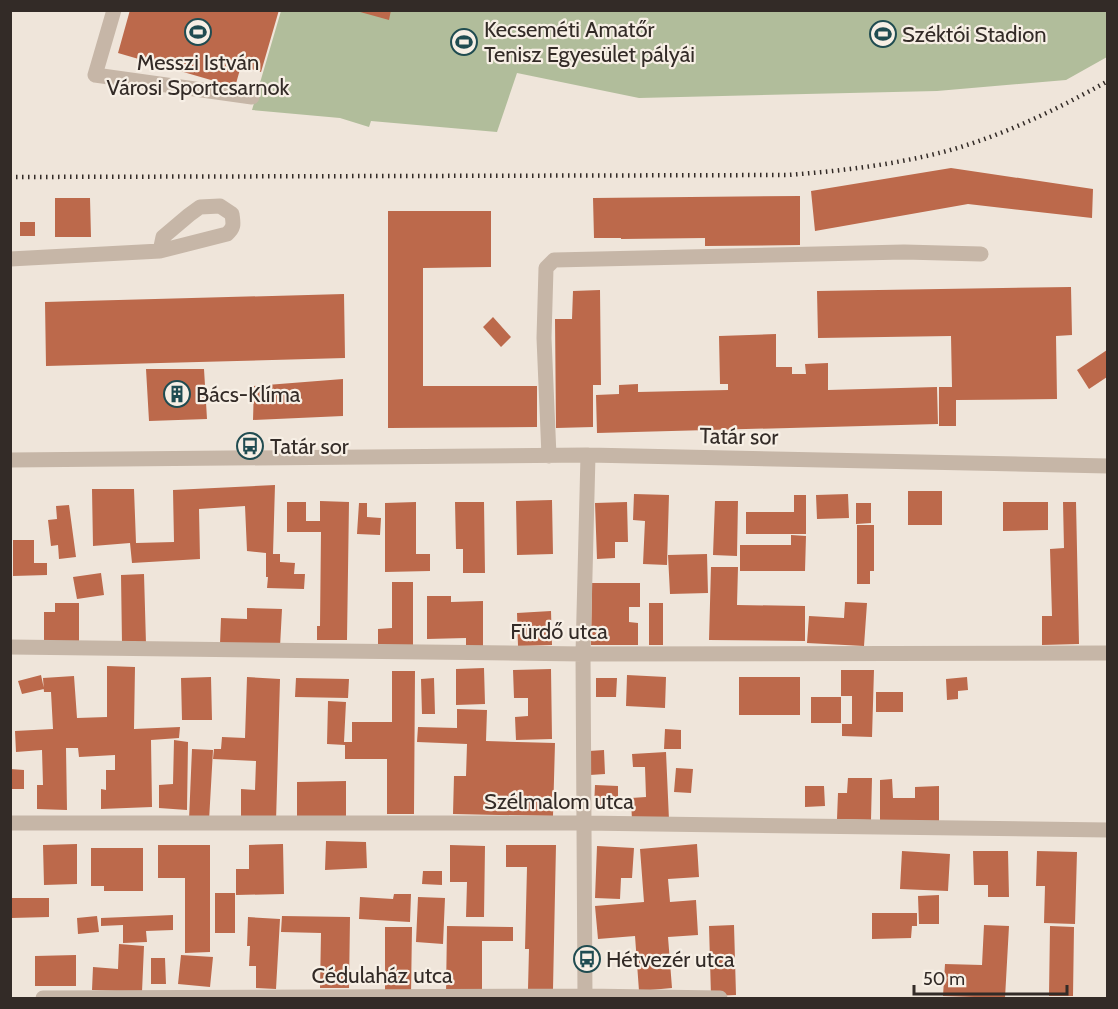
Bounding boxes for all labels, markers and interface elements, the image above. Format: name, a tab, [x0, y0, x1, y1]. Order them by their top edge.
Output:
place label: Kecseméti Amatőr Tenisz Egyesület pályái	[484, 16, 695, 68]
sports icon: Messzi István Városi Sportcsarnok	[183, 17, 213, 47]
sports icon: Széktói Stadion	[868, 19, 898, 49]
place label: Széktói Stadion	[902, 21, 1047, 48]
sports icon: Kecseméti Amatőr Tenisz Egyesület pályái	[449, 27, 479, 57]
place label: Messzi István Városi Sportcsarnok	[107, 49, 290, 101]
building icon: Bács-Klíma	[162, 379, 192, 409]
place label: Bács-Klíma	[196, 381, 301, 408]
street label: Tatár sor	[699, 422, 779, 451]
bus stop icon: Tatár sor	[235, 431, 265, 461]
place label: Tatár sor	[270, 433, 349, 460]
street label: Fürdő utca	[510, 618, 608, 645]
street label: Szélmalom utca	[484, 788, 634, 815]
bus stop icon: Hétvezér utca	[572, 944, 602, 974]
place label: Hétvezér utca	[606, 946, 735, 973]
scale bar	[914, 958, 1067, 996]
street label: Cédulaház utca	[311, 962, 453, 989]
text: 50 m	[923, 968, 965, 990]

